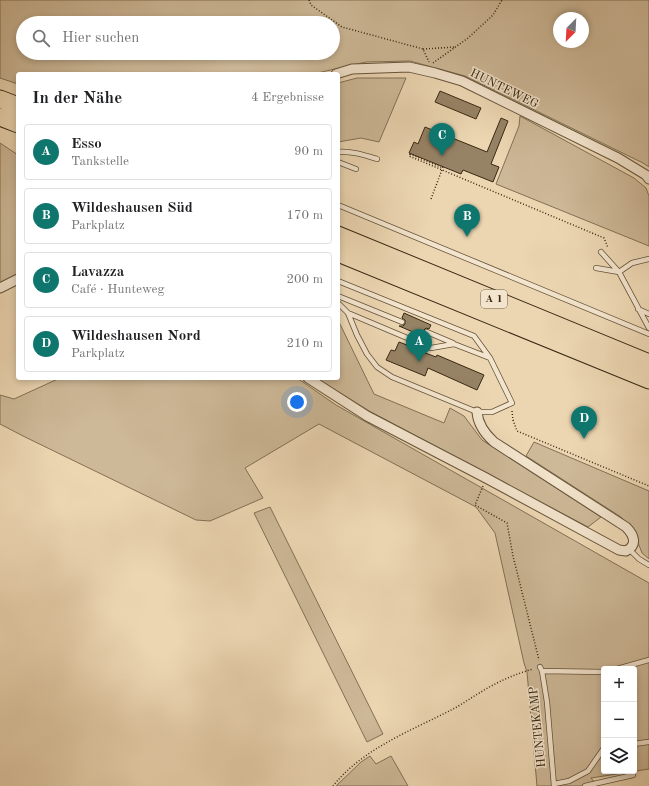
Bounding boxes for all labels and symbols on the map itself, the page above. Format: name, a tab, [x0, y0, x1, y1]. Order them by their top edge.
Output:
north arrow	[553, 12, 589, 48]
street label: HUNTEWEG	[468, 67, 540, 111]
pin: C	[429, 123, 455, 156]
pin: B	[454, 204, 480, 237]
road number: A 1	[481, 290, 507, 308]
pin: A	[406, 329, 432, 362]
your location	[287, 392, 307, 412]
pin: D	[571, 406, 597, 439]
street label: HUNTEKAMP	[528, 686, 548, 768]

